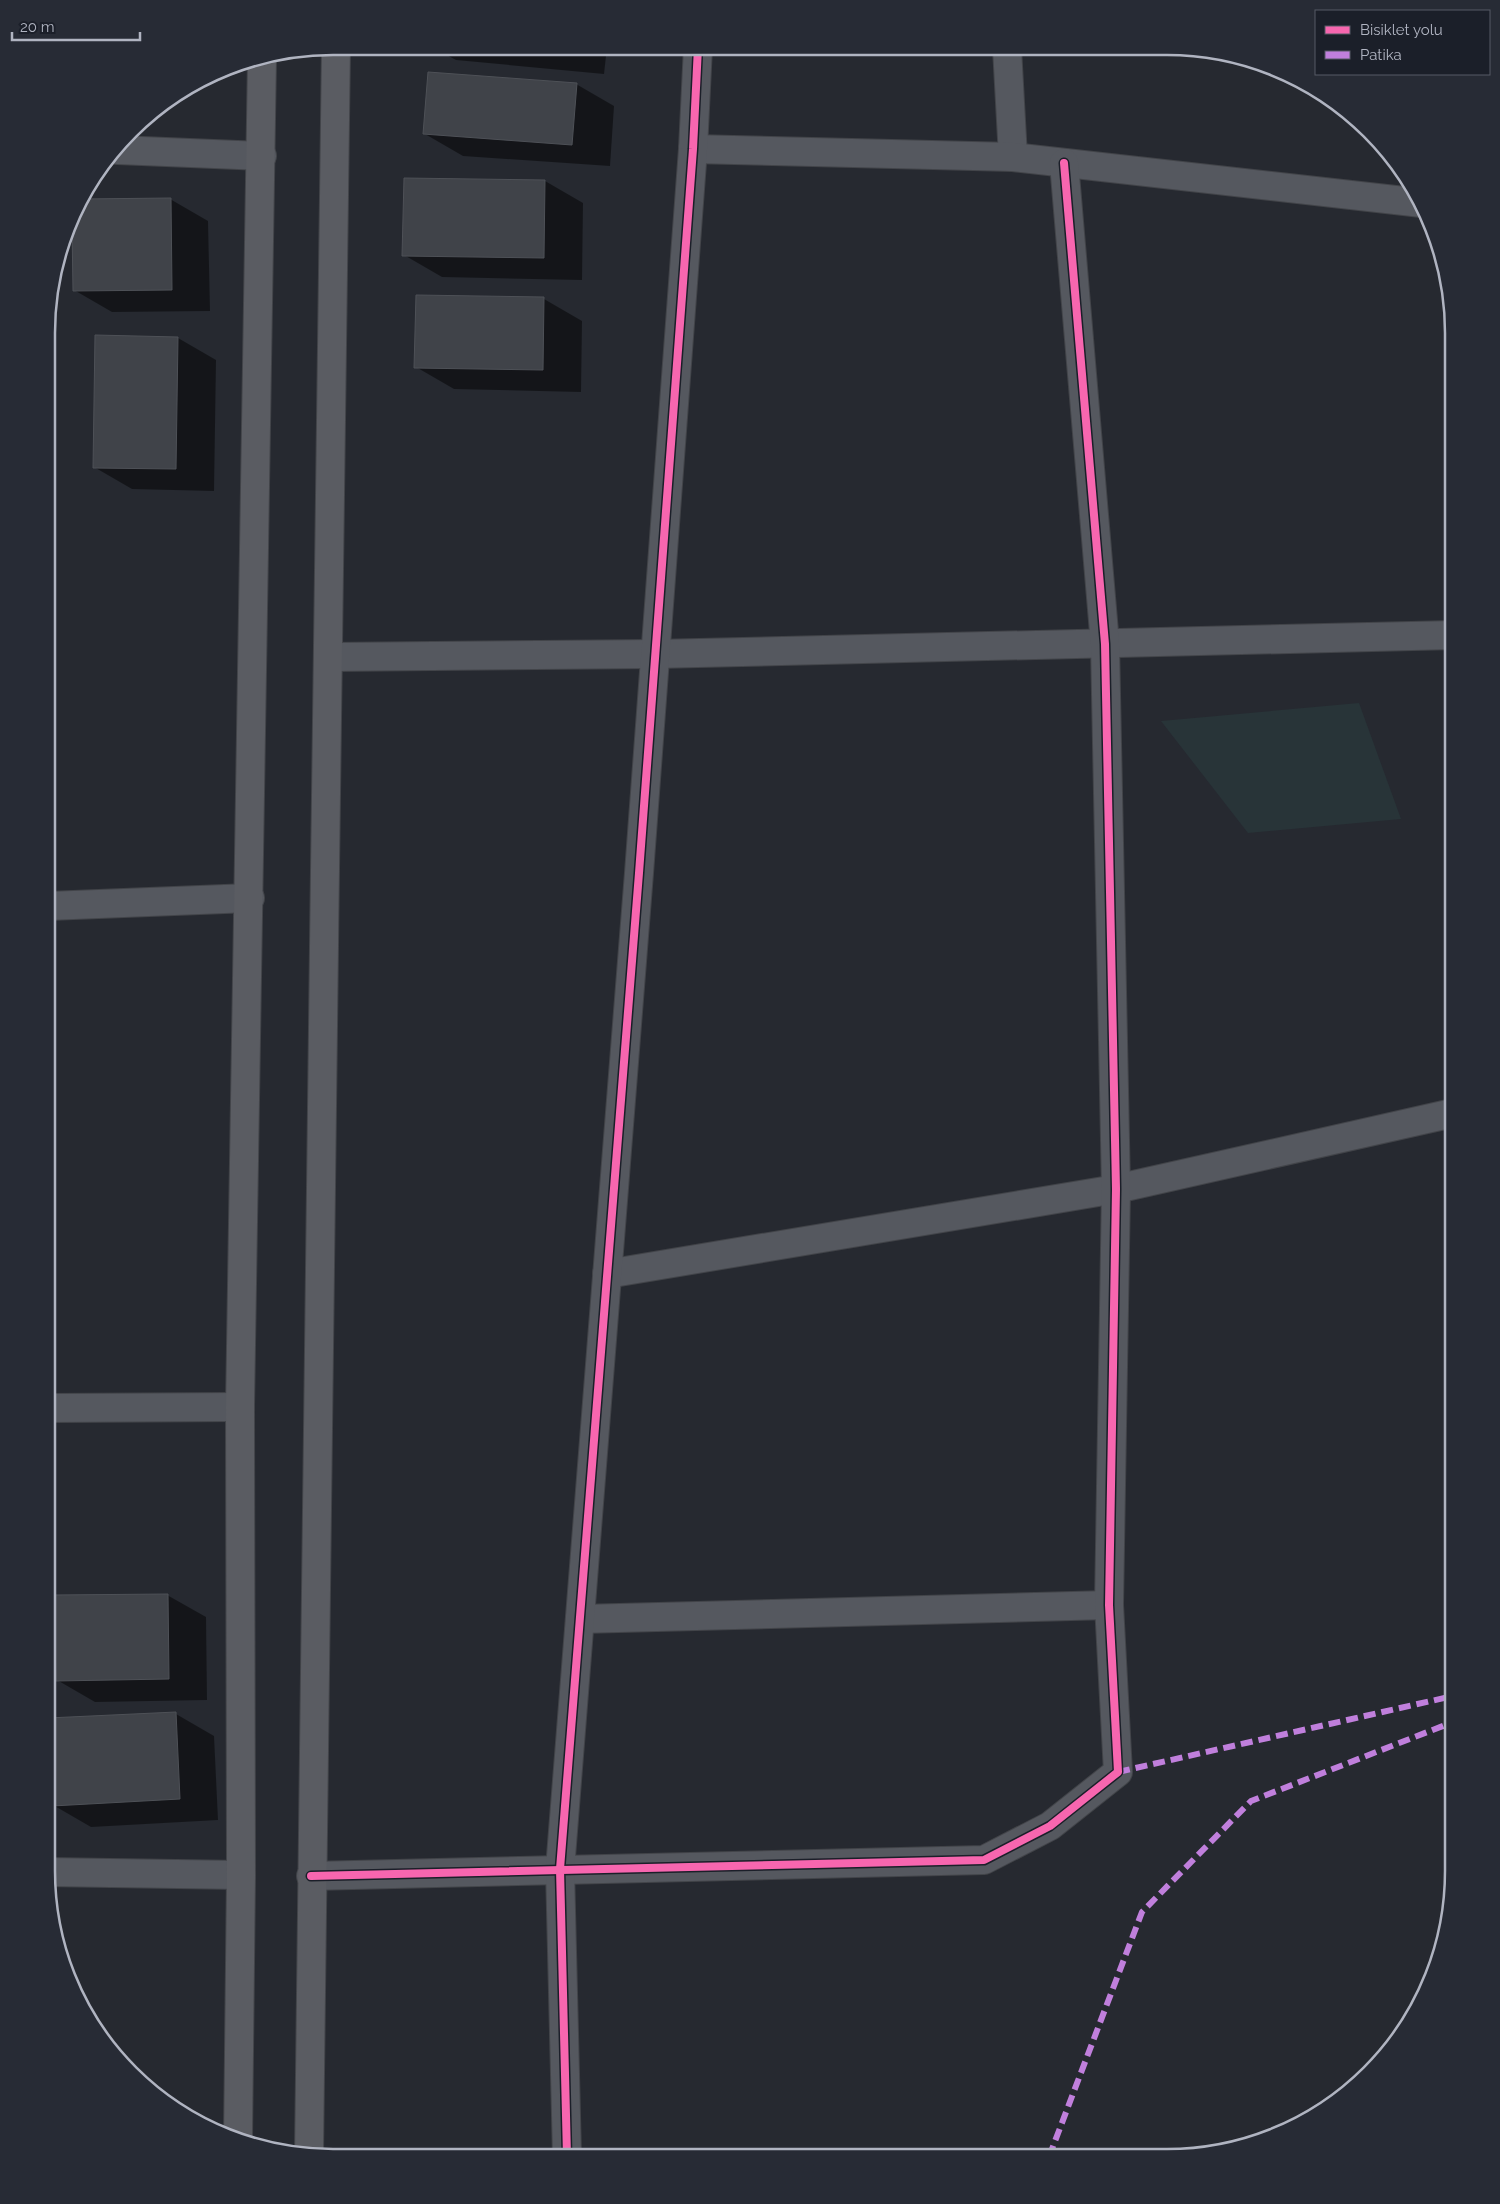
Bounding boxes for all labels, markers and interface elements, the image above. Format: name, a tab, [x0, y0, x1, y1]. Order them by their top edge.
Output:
scale bar	[12, 10, 140, 42]
legend	[1315, 10, 1490, 75]
text: 20 m	[20, 18, 55, 36]
text: Bisiklet yolu	[1360, 21, 1443, 39]
text: Patika	[1360, 46, 1402, 64]

